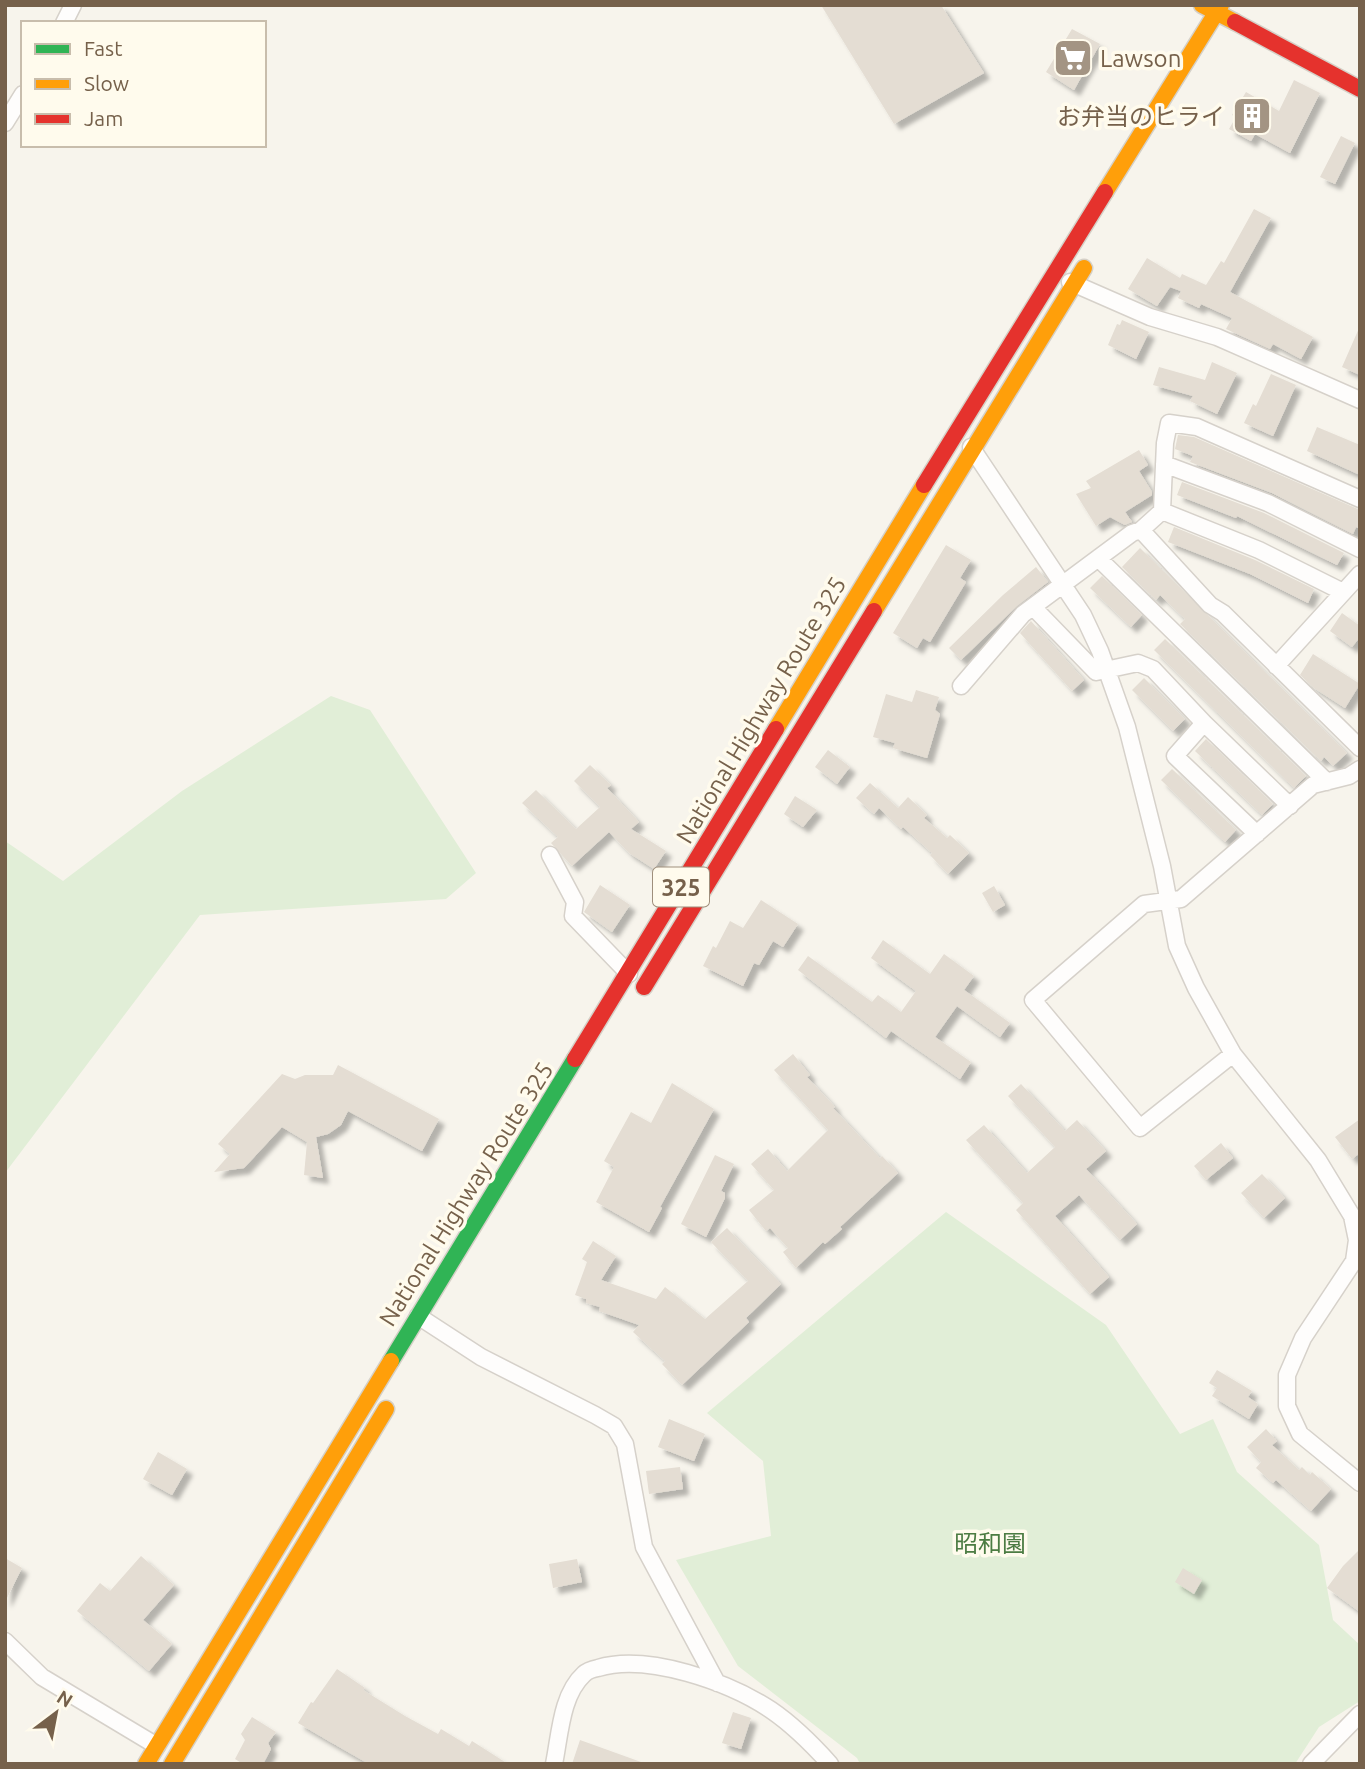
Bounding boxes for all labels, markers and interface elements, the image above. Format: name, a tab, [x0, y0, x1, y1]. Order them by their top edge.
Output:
legend	[21, 21, 266, 147]
text: Fast	[84, 36, 122, 60]
supermarket icon: Lawson	[1052, 37, 1094, 79]
place label: Lawson	[1100, 45, 1181, 72]
text: Slow	[84, 71, 129, 95]
building icon: お弁当のヒライ	[1231, 95, 1273, 137]
place label: お弁当のヒライ	[1057, 103, 1225, 130]
text: Jam	[84, 106, 123, 130]
street label: National Highway Route 325	[671, 572, 851, 848]
road number: 325	[653, 867, 709, 906]
street label: National Highway Route 325	[373, 1057, 559, 1331]
park label: 昭和園	[954, 1530, 1026, 1557]
north arrow	[21, 1678, 91, 1748]
text: N	[53, 1685, 77, 1712]

